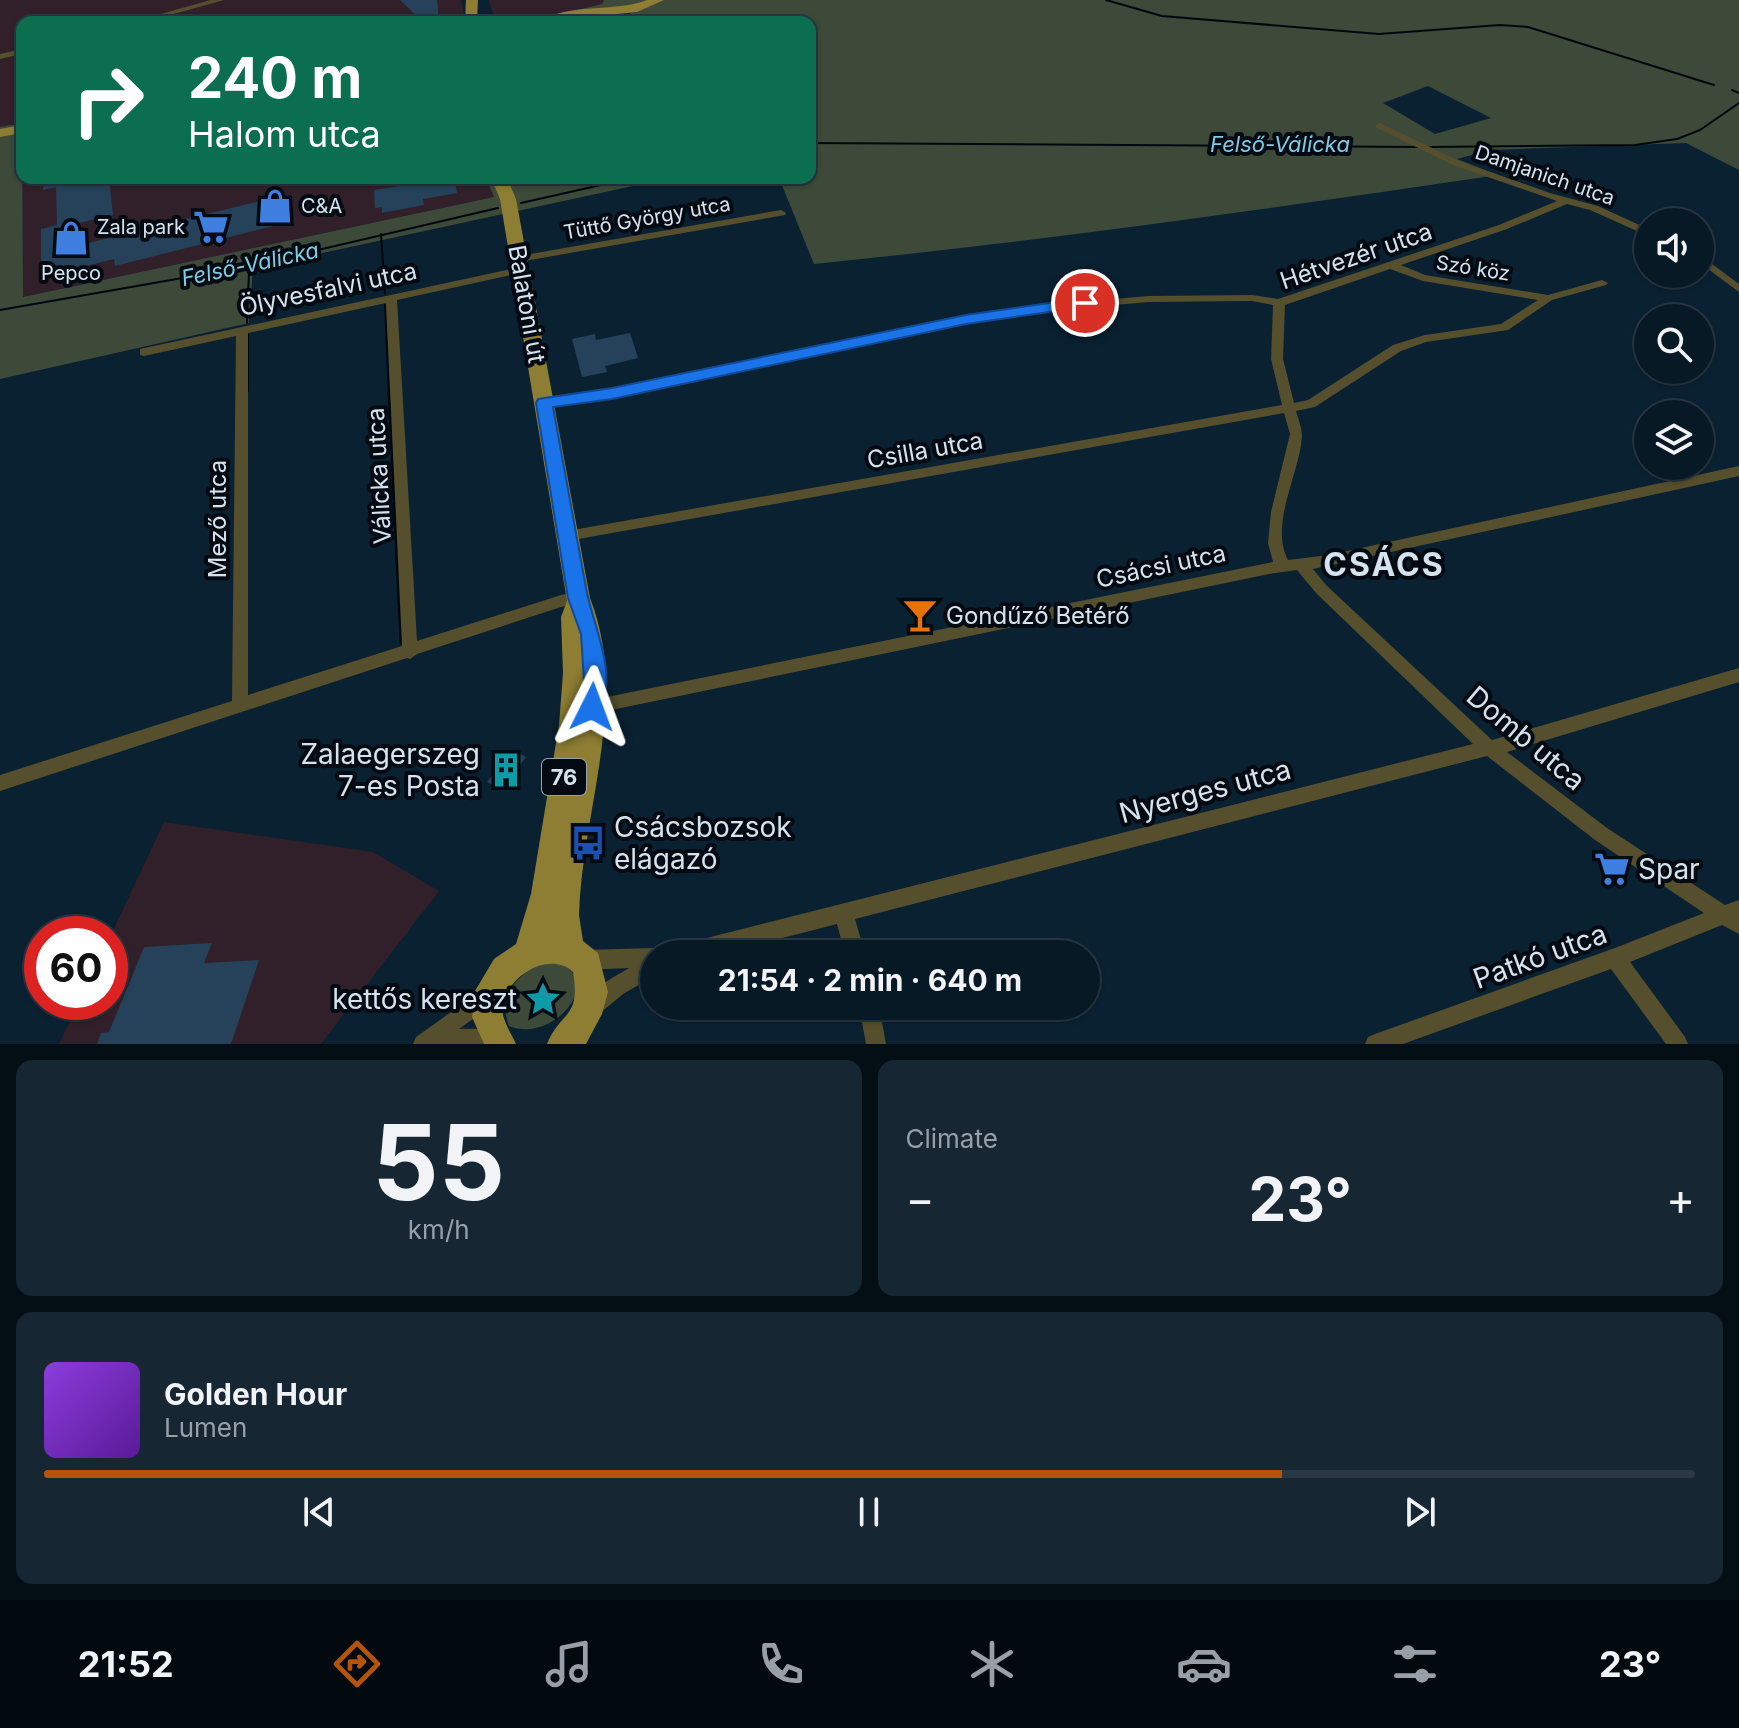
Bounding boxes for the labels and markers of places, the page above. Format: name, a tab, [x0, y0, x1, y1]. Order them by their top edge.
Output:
shop icon: C&A	[256, 187, 294, 225]
place label: C&A	[301, 194, 342, 218]
supermarket icon: Zala park	[192, 208, 230, 246]
place label: Zala park	[97, 215, 185, 239]
shop icon: Pepco	[52, 219, 90, 257]
place label: Pepco	[41, 261, 101, 285]
pin	[1051, 269, 1119, 337]
bar icon: Gondűző Betérő	[901, 596, 939, 634]
place label: Gondűző Betérő	[946, 601, 1130, 630]
place label: Zalaegerszeg 7-es Posta	[300, 737, 480, 803]
building icon: Zalaegerszeg 7-es Posta	[487, 751, 525, 789]
place label: Csácsbozsok elágazó	[614, 810, 792, 876]
bus stop icon: Csácsbozsok elágazó	[569, 824, 607, 862]
supermarket icon: Spar	[1593, 850, 1631, 888]
place label: Spar	[1638, 852, 1700, 886]
place icon: kettős kereszt	[524, 980, 562, 1018]
place label: kettős kereszt	[332, 982, 517, 1016]

